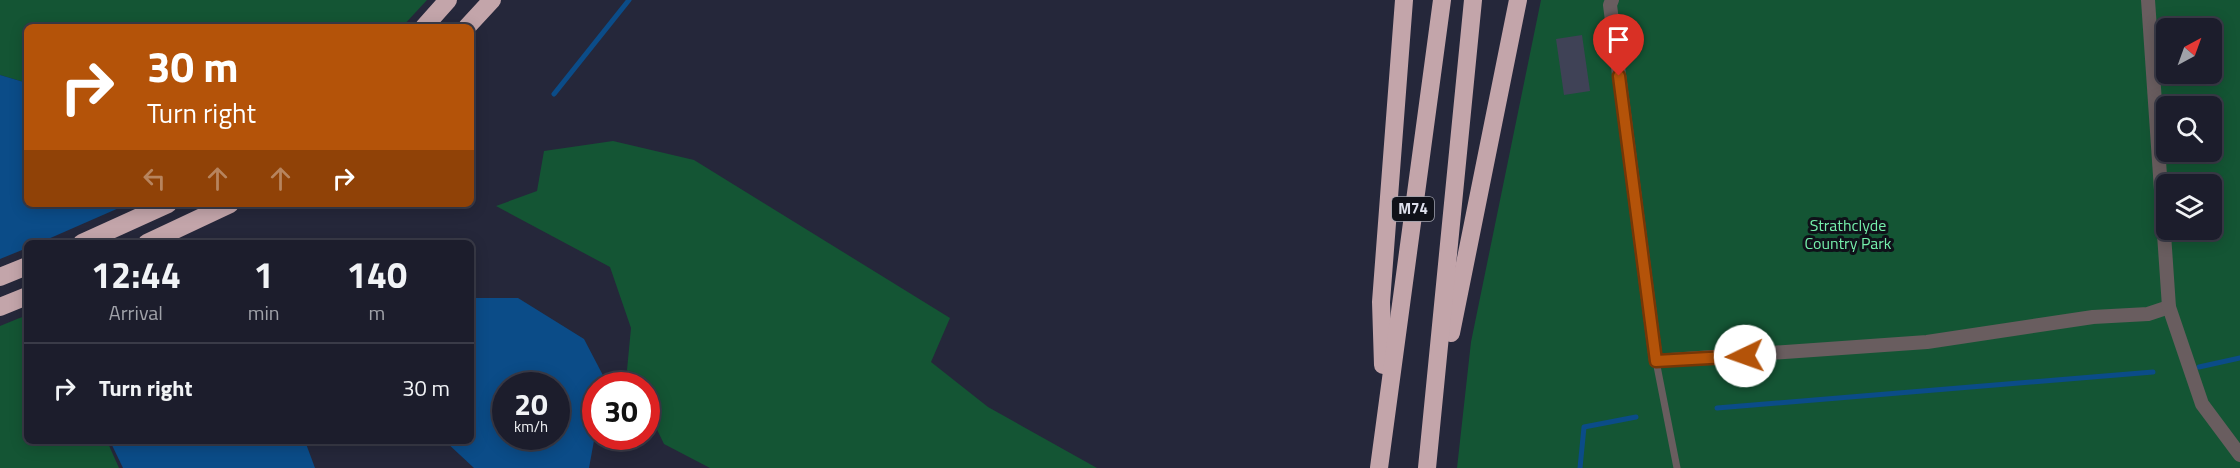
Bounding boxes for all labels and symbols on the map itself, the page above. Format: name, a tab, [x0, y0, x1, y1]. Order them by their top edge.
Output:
pin	[1593, 14, 1644, 76]
north arrow	[2156, 18, 2222, 84]
road number: M74	[1392, 197, 1434, 221]
park label: Strathclyde Country Park	[1804, 213, 1892, 255]
position arrow	[1713, 324, 1777, 388]
speed limit sign: 30	[582, 372, 660, 450]

